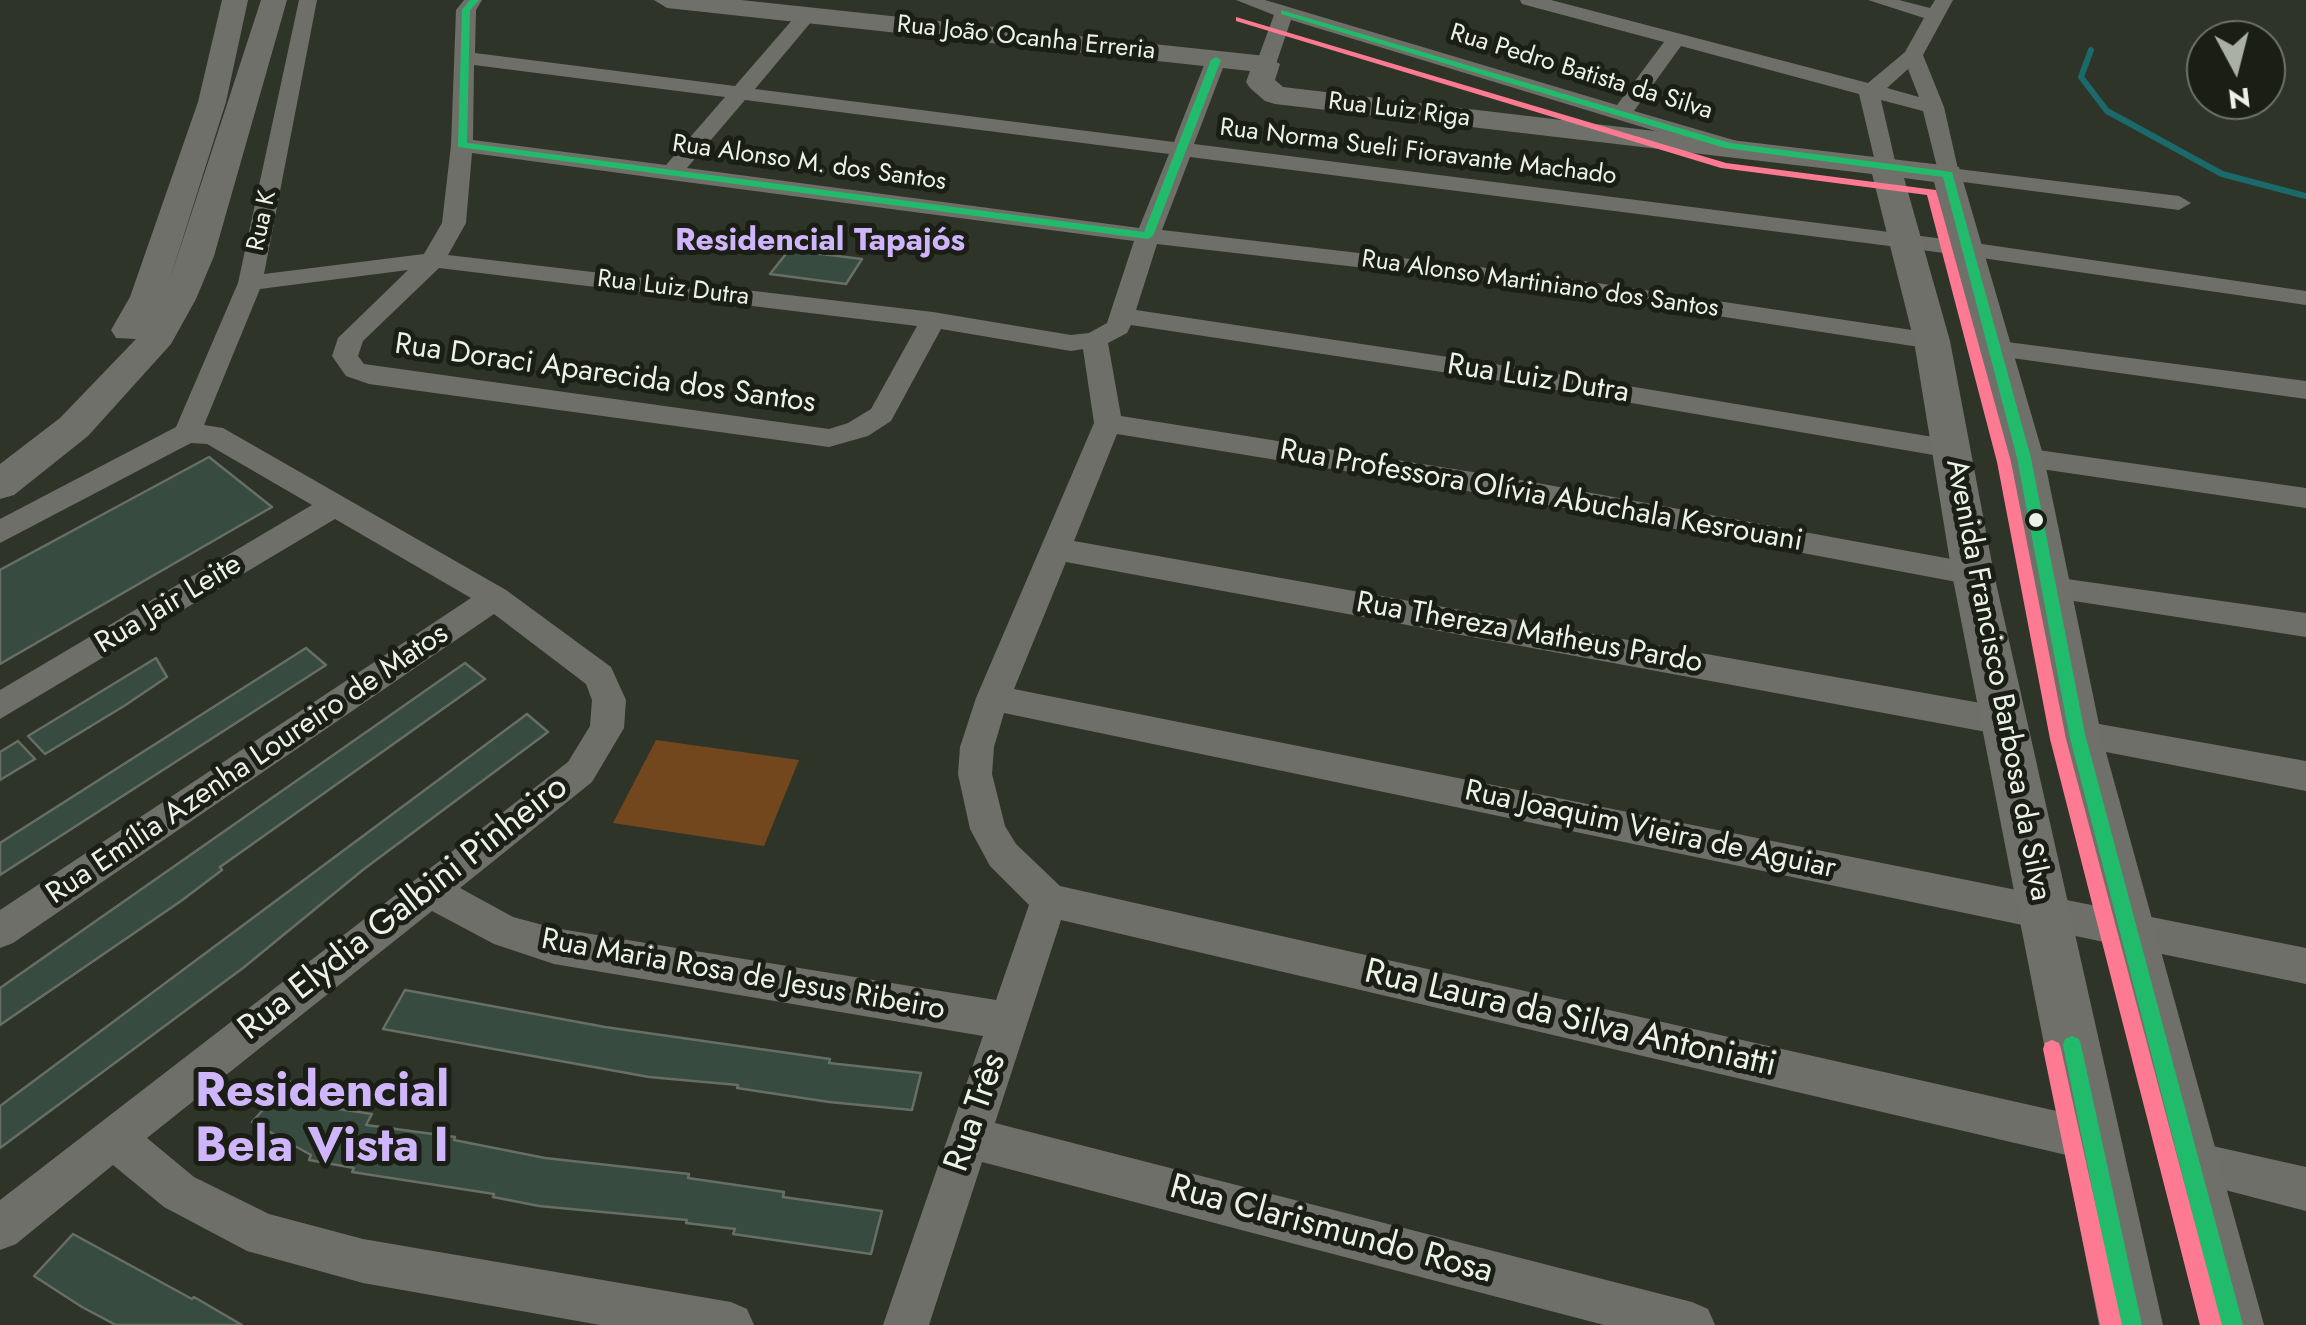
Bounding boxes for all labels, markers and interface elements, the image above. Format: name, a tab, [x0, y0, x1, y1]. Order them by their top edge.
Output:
street label: Rua João Ocanha Erreria	[895, 11, 1157, 67]
street label: Rua Pedro Batista da Silva	[1446, 19, 1716, 127]
north arrow	[2186, 20, 2286, 120]
text: N	[2226, 77, 2253, 120]
street label: Rua Luiz Riga	[1326, 87, 1472, 135]
street label: Rua Norma Sueli Fioravante Machado	[1218, 114, 1618, 192]
street label: Rua Alonso M. dos Santos	[670, 130, 948, 198]
street label: Rua K	[242, 188, 284, 254]
district label: Residencial Tapajós	[675, 223, 965, 261]
street label: Rua Alonso Martiniano dos Santos	[1360, 245, 1720, 325]
street label: Rua Luiz Dutra	[595, 265, 751, 313]
street label: Rua Doraci Aparecida dos Santos	[392, 328, 818, 422]
street label: Rua Luiz Dutra	[1445, 348, 1631, 412]
street label: Rua Professora Olívia Abuchala Kesrouani	[1277, 433, 1805, 561]
street label: Avenida Francisco Barbosa da Silva	[1936, 456, 2058, 904]
unlabelled marker	[2026, 510, 2046, 530]
street label: Rua Jair Leite	[89, 547, 249, 663]
street label: Rua Thereza Matheus Pardo	[1353, 586, 1705, 682]
street label: Rua Emília Azenha Loureiro de Matos	[40, 617, 456, 913]
street label: Rua Elydia Galbini Pinheiro	[231, 767, 577, 1051]
street label: Rua Joaquim Vieira de Aguiar	[1461, 774, 1839, 888]
street label: Rua Maria Rosa de Jesus Ribeiro	[538, 923, 948, 1029]
street label: Rua Laura da Silva Antoniatti	[1360, 952, 1780, 1088]
street label: Rua Três	[937, 1048, 1017, 1178]
district label: Residencial Bela Vista I	[195, 1065, 449, 1178]
street label: Rua Clarismundo Rosa	[1165, 1168, 1497, 1294]

